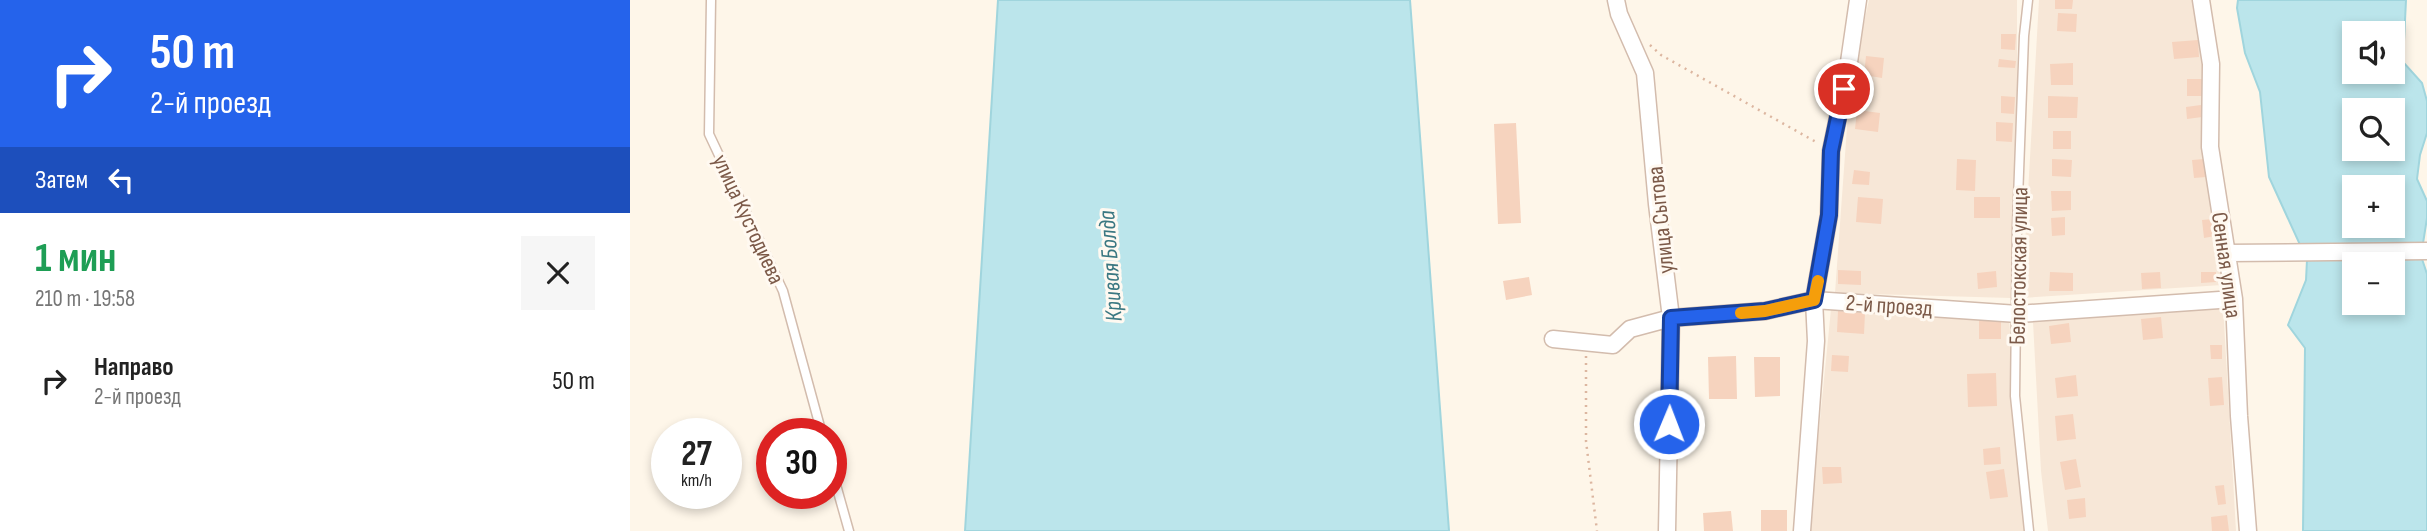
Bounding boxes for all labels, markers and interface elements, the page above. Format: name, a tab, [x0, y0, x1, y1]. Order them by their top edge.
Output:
map controls	[2342, 21, 2405, 315]
button: sound	[2342, 21, 2405, 84]
text: 50 m	[150, 24, 235, 83]
icon: right	[35, 28, 126, 119]
pin	[1814, 59, 1874, 119]
icon: arrive	[1825, 70, 1863, 108]
text: 2-й проезд	[150, 84, 271, 123]
button: search	[2342, 98, 2405, 161]
street label: улица Кустодиева	[706, 150, 790, 289]
icon: left	[102, 161, 140, 199]
text: Затем	[35, 165, 88, 196]
street label: улица Сытова	[1641, 165, 1681, 275]
button: +	[2342, 175, 2405, 238]
street label: Белостокская улица	[2004, 187, 2034, 345]
water label: Кривая Болда	[1092, 209, 1129, 322]
street label: Сенная улица	[2205, 210, 2247, 320]
text: 1 мин	[35, 233, 116, 284]
button: close	[521, 236, 595, 310]
button: −	[2342, 252, 2405, 315]
text: 210 m · 19:58	[35, 285, 135, 313]
street label: 2-й проезд	[1845, 289, 1934, 323]
text: Направо	[94, 352, 173, 383]
icon: right	[35, 362, 73, 400]
text: 50 m	[552, 366, 595, 397]
text: 2-й проезд	[94, 383, 181, 411]
position arrow	[1632, 387, 1706, 461]
speed limit sign: 30	[756, 418, 847, 509]
text: 27	[681, 433, 712, 476]
text: km/h	[681, 470, 712, 491]

